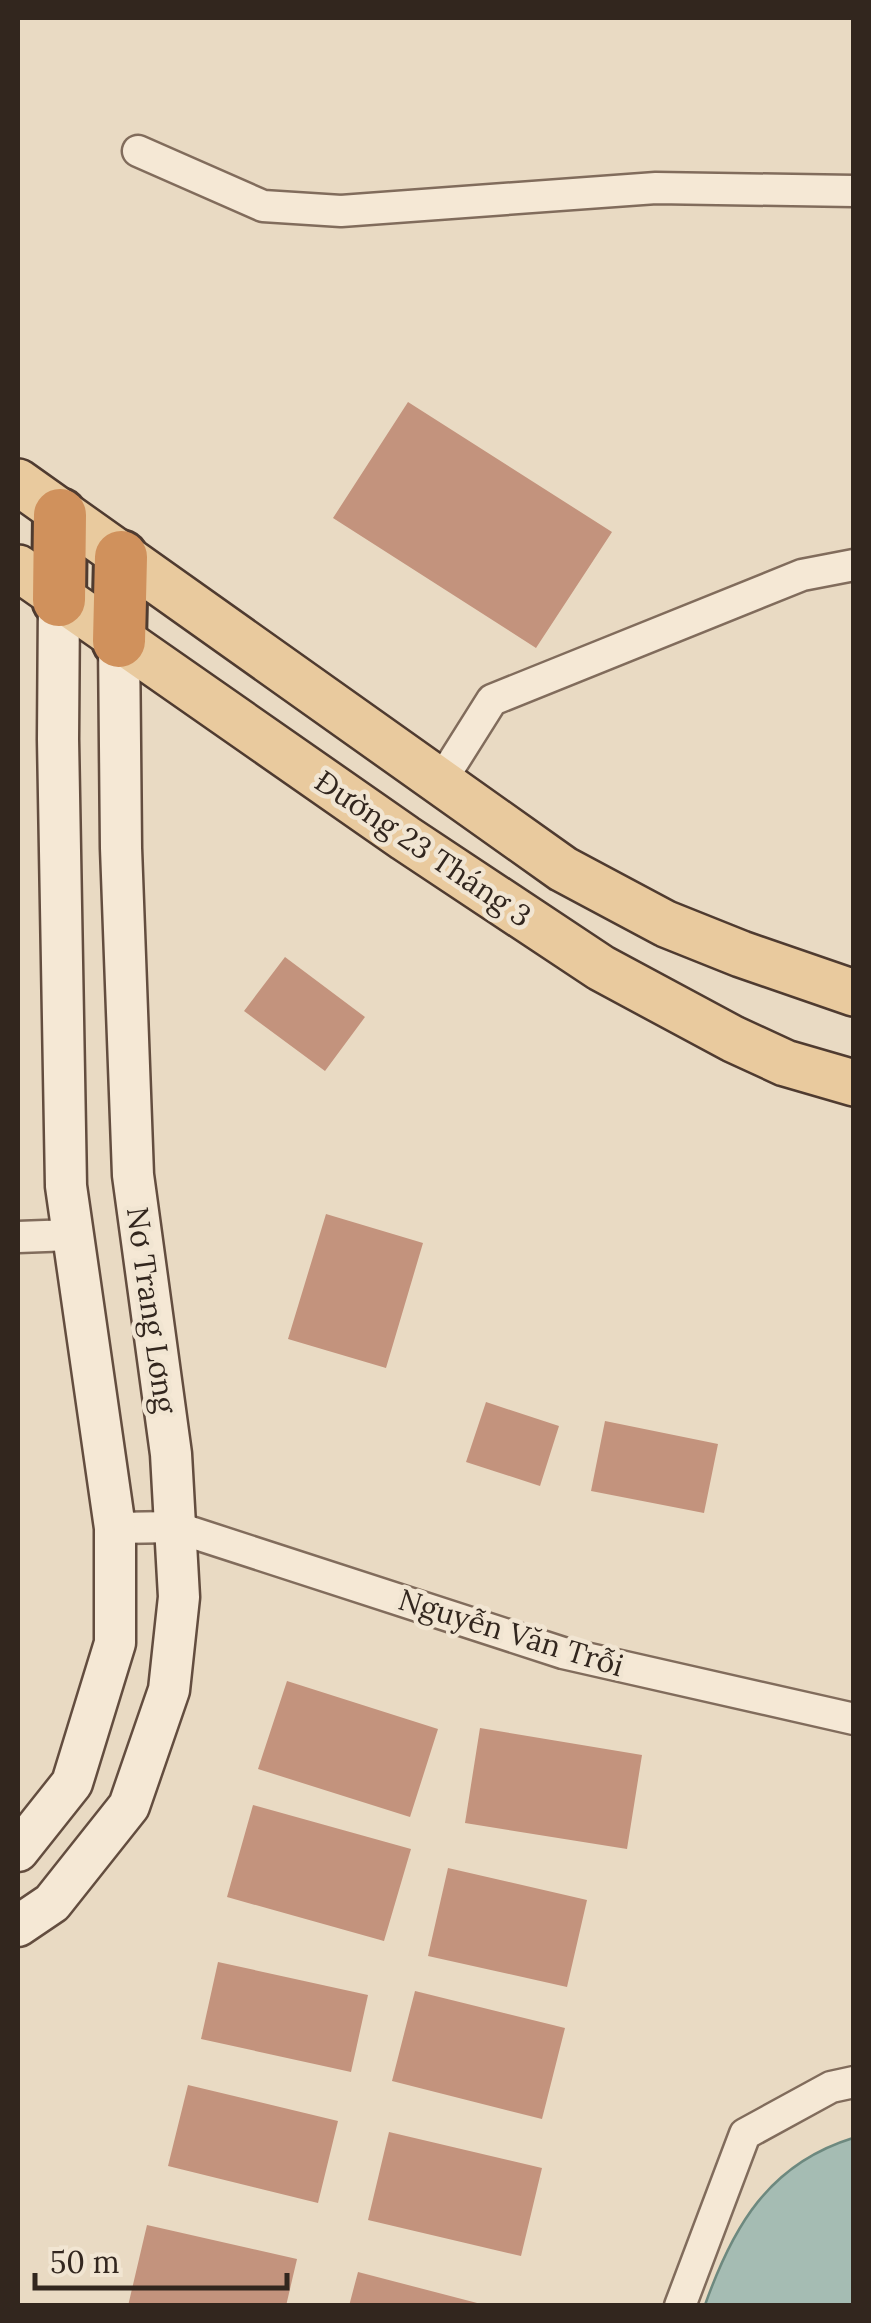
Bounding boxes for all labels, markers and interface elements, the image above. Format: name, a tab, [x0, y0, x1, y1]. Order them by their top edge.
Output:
street label: Đường 23 Tháng 3	[308, 762, 539, 935]
street label: Nơ Trang Lơng	[118, 1204, 185, 1417]
street label: Nguyễn Văn Trỗi	[394, 1580, 628, 1685]
scale bar	[35, 2228, 288, 2290]
text: 50 m	[50, 2243, 120, 2281]

